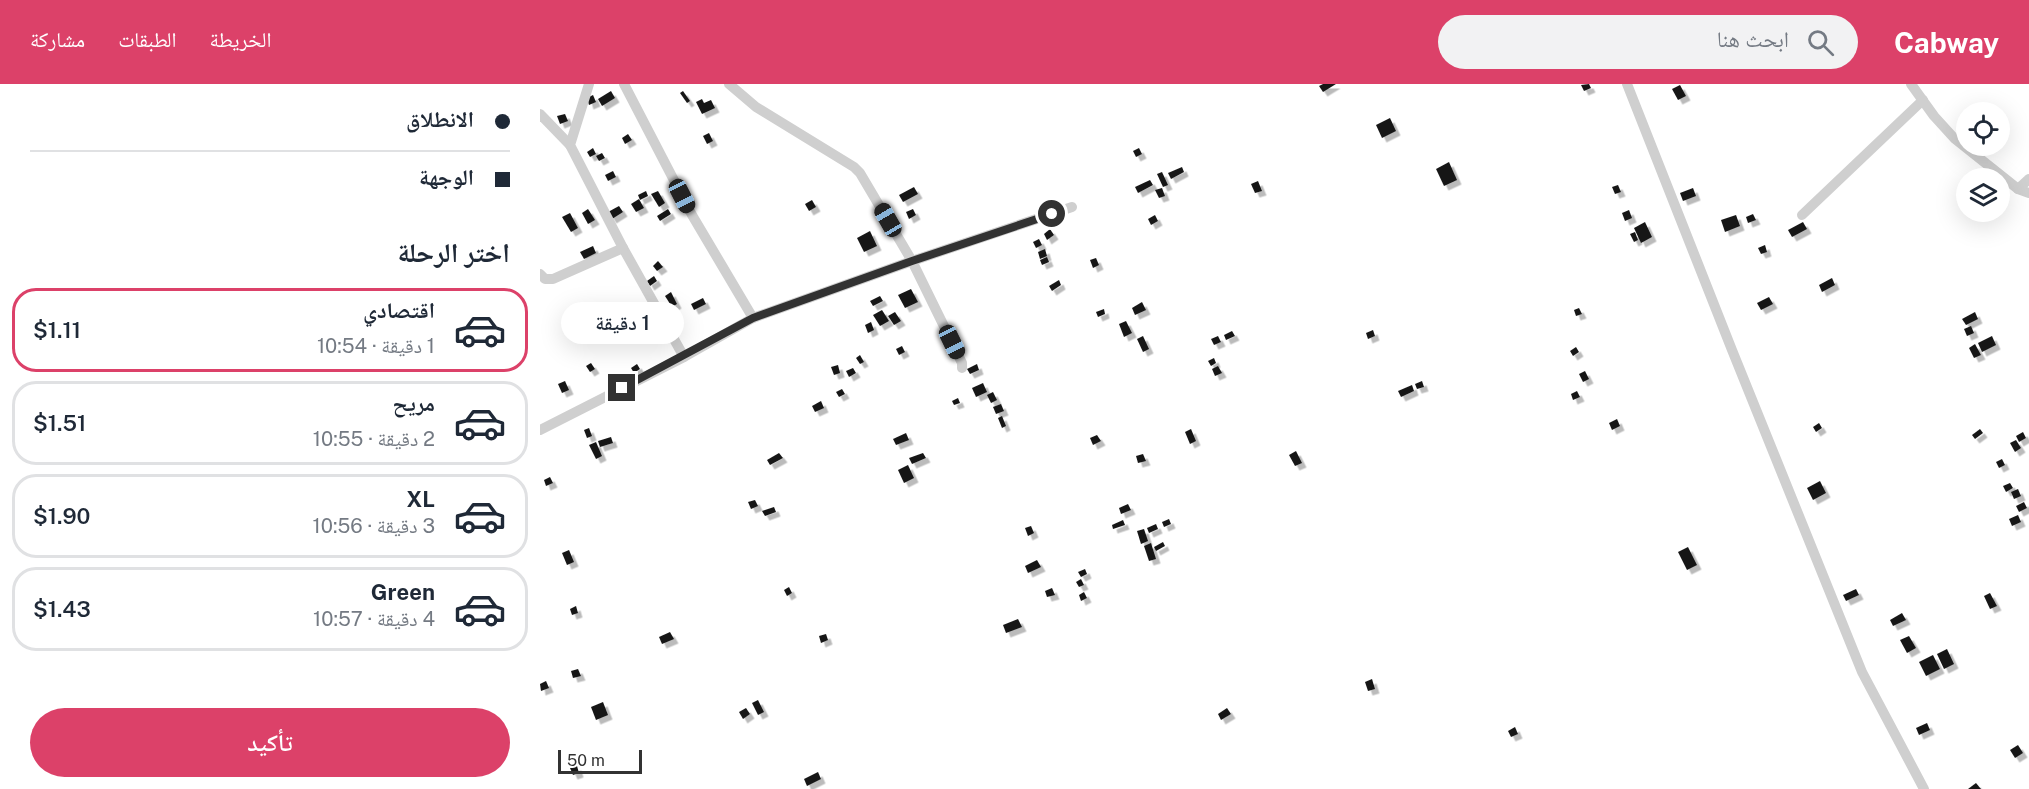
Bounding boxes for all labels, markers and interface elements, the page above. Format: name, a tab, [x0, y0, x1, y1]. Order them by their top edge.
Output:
search box	[1438, 15, 1858, 69]
text: ابحث هنا	[1717, 26, 1789, 52]
icon: search	[1804, 26, 1837, 59]
text: Cabway	[1894, 26, 1999, 59]
text: مشاركة	[30, 27, 85, 52]
text: الطبقات	[118, 27, 177, 52]
text: الخريطة	[210, 27, 271, 52]
map controls	[1956, 102, 2010, 222]
button: locate	[1956, 102, 2010, 156]
text: الانطلاق	[406, 106, 474, 132]
text: الوجهة	[419, 164, 474, 190]
button: layers	[1956, 168, 2010, 222]
car	[666, 176, 698, 216]
car	[871, 200, 905, 240]
route start	[1038, 200, 1065, 227]
text: اختر الرحلة	[397, 236, 510, 268]
text: اقتصادي	[363, 297, 435, 323]
callout: 1 دقيقة	[560, 301, 684, 343]
icon: car	[453, 303, 507, 357]
text: 1 دقيقة	[595, 311, 650, 335]
text: $1.11	[33, 317, 81, 343]
car	[936, 322, 968, 362]
text: 1 دقيقة · 10:54	[317, 334, 435, 358]
route end	[608, 374, 635, 401]
text: مريح	[392, 390, 435, 416]
icon: car	[453, 396, 507, 450]
text: $1.51	[33, 410, 86, 436]
text: 2 دقيقة · 10:55	[313, 427, 435, 451]
text: XL	[407, 486, 435, 512]
icon: car	[453, 489, 507, 543]
text: $1.90	[33, 503, 90, 529]
text: 3 دقيقة · 10:56	[313, 514, 435, 538]
text: Green	[371, 579, 435, 605]
icon: car	[453, 582, 507, 636]
text: $1.43	[33, 596, 91, 622]
text: 4 دقيقة · 10:57	[313, 607, 435, 631]
button: تأكيد	[30, 708, 510, 777]
scale bar	[558, 747, 642, 774]
text: 50 m	[567, 751, 605, 770]

